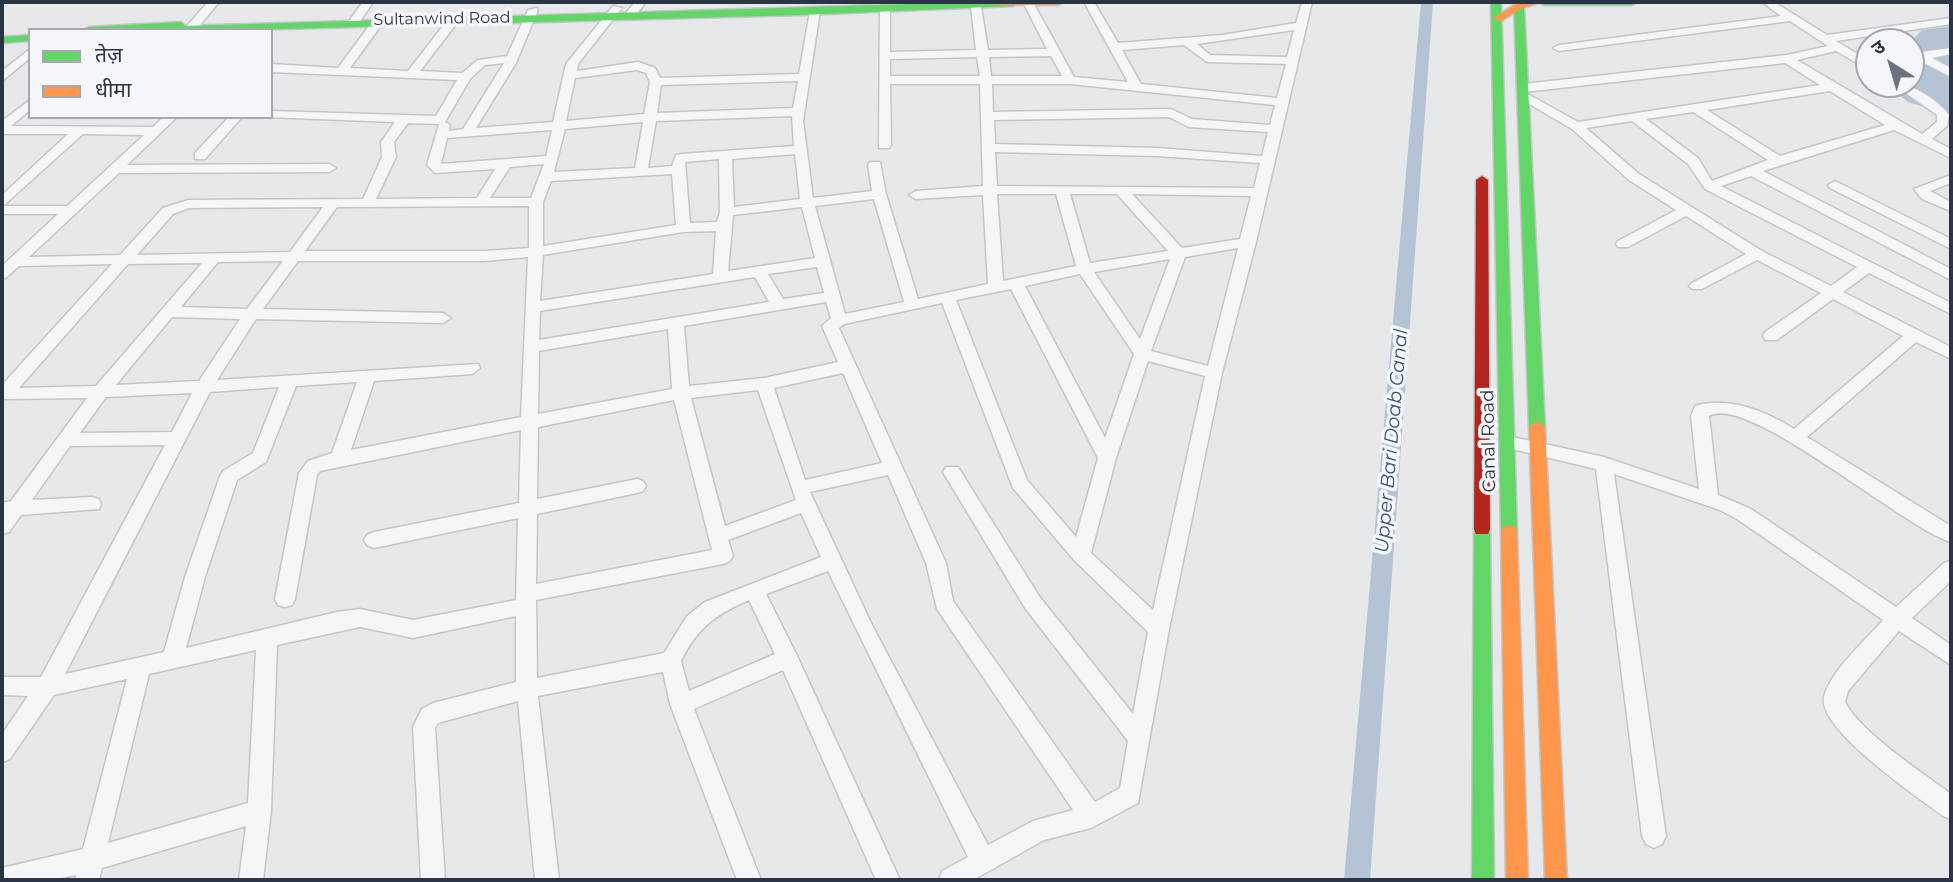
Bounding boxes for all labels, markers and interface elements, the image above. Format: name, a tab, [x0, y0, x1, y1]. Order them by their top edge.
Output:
street label: Sultanwind Road	[373, 8, 511, 30]
legend	[28, 28, 273, 119]
north arrow	[1855, 28, 1925, 98]
text: उ	[1867, 35, 1890, 60]
text: तेज़	[95, 42, 123, 67]
text: धीमा	[95, 77, 131, 102]
water label: Upper Bari Doab Canal	[1371, 328, 1413, 554]
street label: Canal Road	[1477, 389, 1501, 493]

